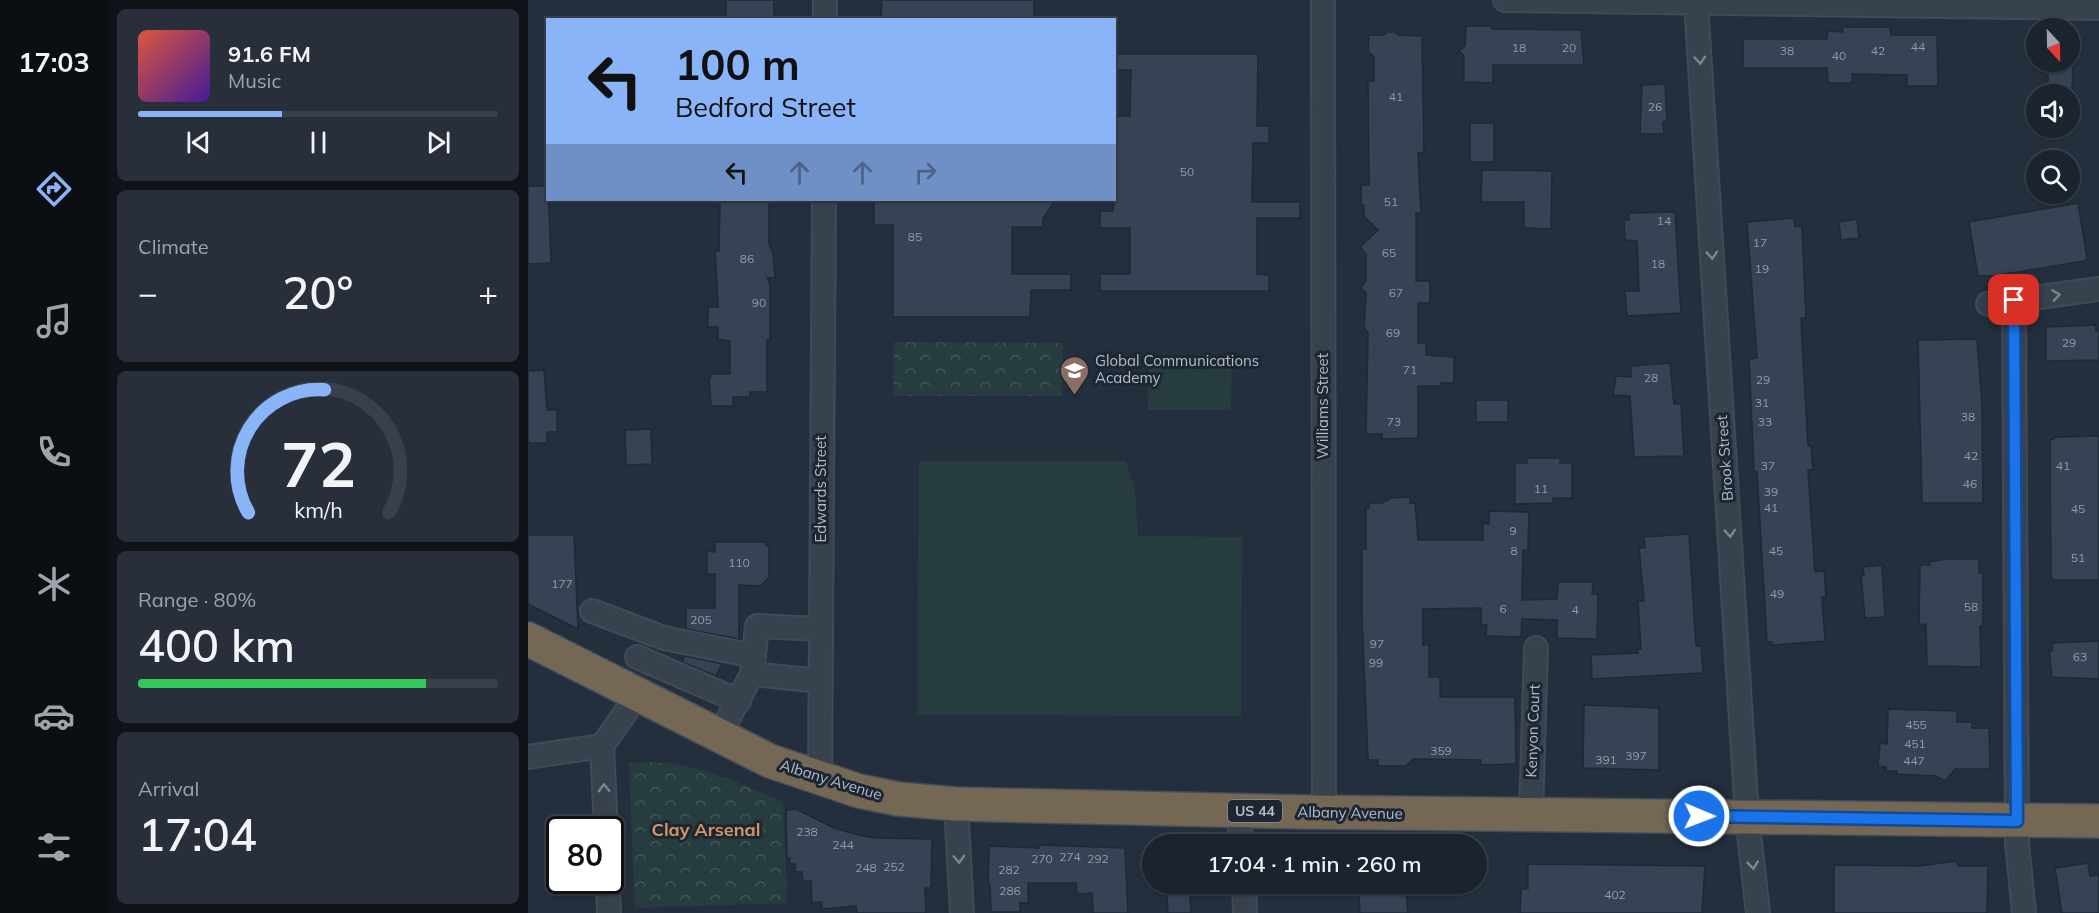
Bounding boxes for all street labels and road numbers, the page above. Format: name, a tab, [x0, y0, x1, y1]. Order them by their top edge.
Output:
street label: Williams Street	[1313, 353, 1332, 459]
street label: Brook Street	[1712, 415, 1737, 501]
street label: Edwards Street	[811, 436, 830, 542]
street label: Kenyon Court	[1521, 684, 1544, 778]
street label: Albany Avenue	[778, 755, 884, 804]
road number: US 44	[1228, 800, 1282, 822]
street label: Albany Avenue	[1297, 802, 1403, 823]

